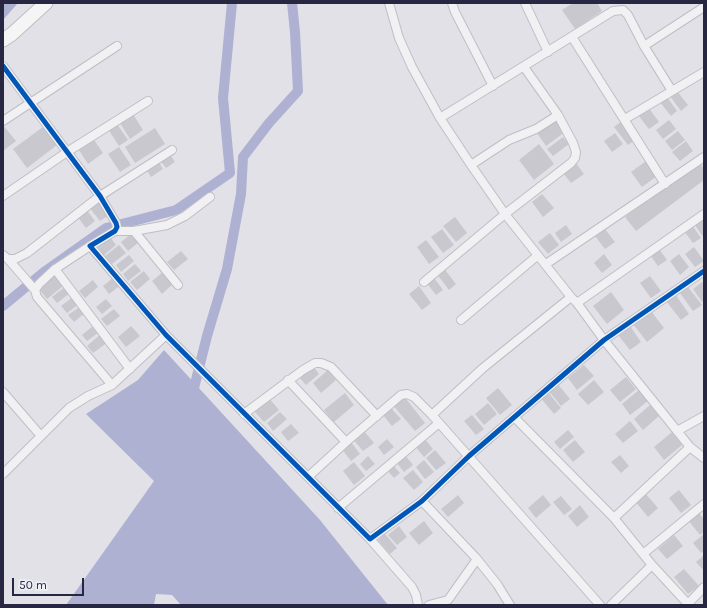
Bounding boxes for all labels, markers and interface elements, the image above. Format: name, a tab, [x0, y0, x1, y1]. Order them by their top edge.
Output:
scale bar	[14, 570, 86, 596]
text: 50 m	[19, 578, 47, 592]

